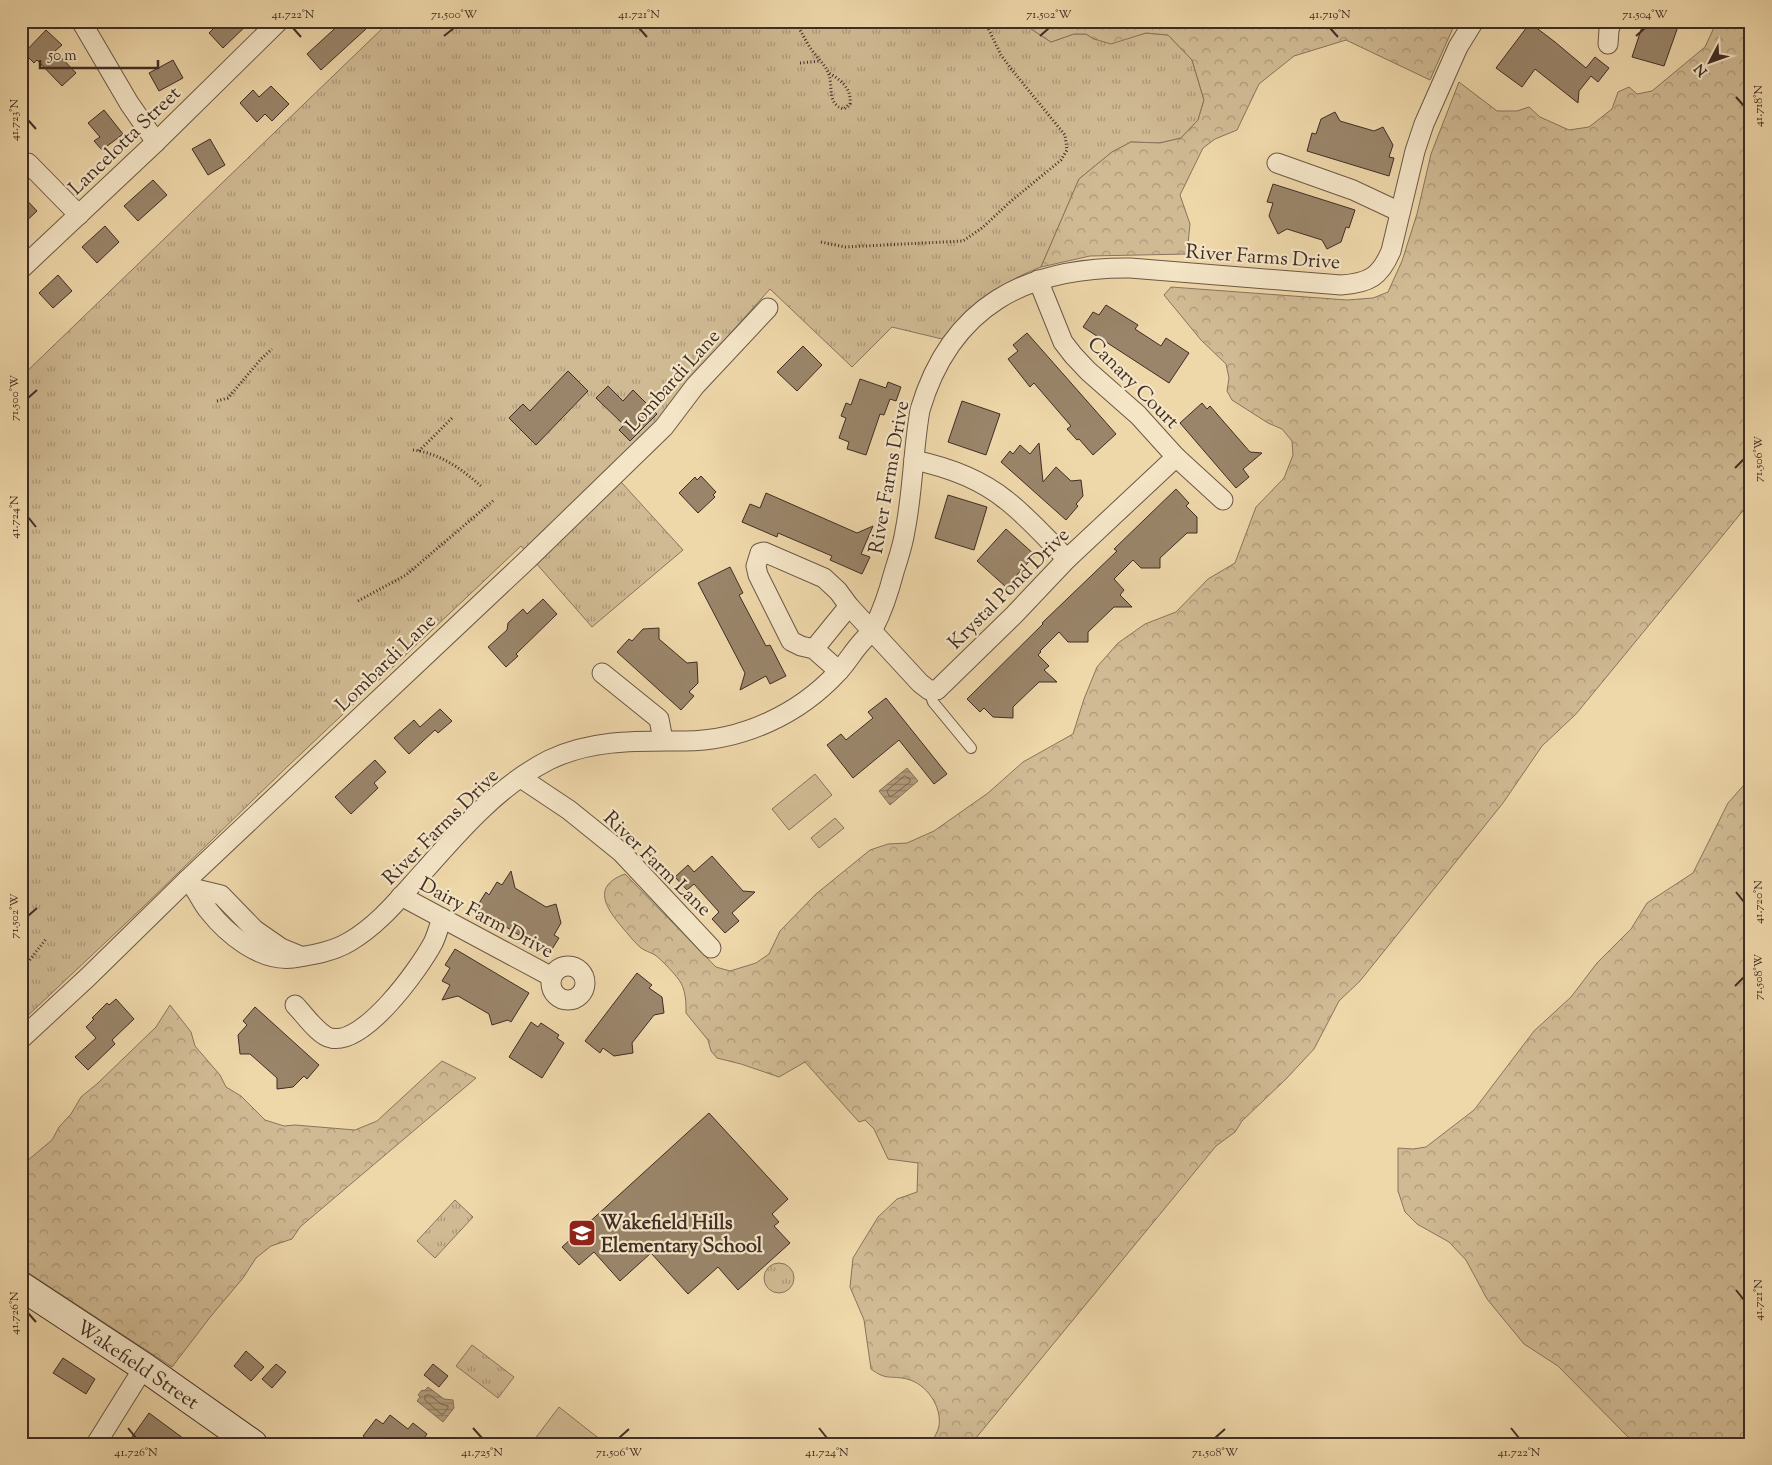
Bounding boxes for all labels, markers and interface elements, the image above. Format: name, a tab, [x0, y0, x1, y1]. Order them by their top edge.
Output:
text: 41.722°N	[272, 6, 315, 24]
text: 71.500°W	[431, 6, 478, 24]
text: 41.721°N	[618, 6, 660, 24]
text: 71.502°W	[1026, 6, 1072, 24]
text: 41.719°N	[1309, 6, 1351, 24]
text: 71.504°W	[1622, 6, 1668, 24]
scale bar	[40, 38, 158, 70]
north arrow	[1684, 38, 1734, 88]
text: 50 m	[47, 46, 77, 67]
text: N	[1690, 58, 1713, 80]
street label: Lancelotta Street	[63, 80, 188, 203]
text: 41.718°N	[1750, 85, 1768, 127]
text: 41.723°N	[6, 99, 24, 141]
street label: River Farms Drive	[1185, 239, 1341, 278]
street label: Lombardi Lane	[620, 324, 728, 440]
street label: Canary Court	[1080, 331, 1185, 437]
text: 71.500°W	[6, 374, 24, 421]
street label: River Farms Drive	[863, 399, 918, 556]
text: 71.506°W	[1750, 435, 1768, 482]
text: 41.724°N	[6, 495, 24, 539]
street label: Krystal Pond Drive	[942, 522, 1077, 657]
street label: Lombardi Lane	[330, 608, 444, 719]
street label: River Farms Drive	[377, 763, 507, 893]
street label: River Farm Lane	[595, 805, 717, 924]
street label: Dairy Farm Drive	[413, 872, 558, 967]
text: 41.720°N	[1750, 880, 1768, 924]
text: 71.502°W	[6, 893, 24, 939]
text: 71.508°W	[1750, 953, 1768, 1000]
place label: Wakefield Hills Elementary School	[601, 1210, 763, 1262]
school or university icon: Wakefield Hills Elementary School	[567, 1218, 597, 1248]
text: 41.721°N	[1750, 1279, 1768, 1321]
text: 41.726°N	[6, 1291, 24, 1335]
street label: Wakefield Street	[69, 1314, 204, 1418]
text: 41.726°N	[114, 1444, 158, 1462]
text: 41.725°N	[461, 1444, 503, 1462]
text: 71.506°W	[596, 1444, 643, 1462]
text: 41.724°N	[805, 1444, 849, 1462]
text: 71.508°W	[1192, 1444, 1239, 1462]
text: 41.722°N	[1498, 1444, 1541, 1462]

